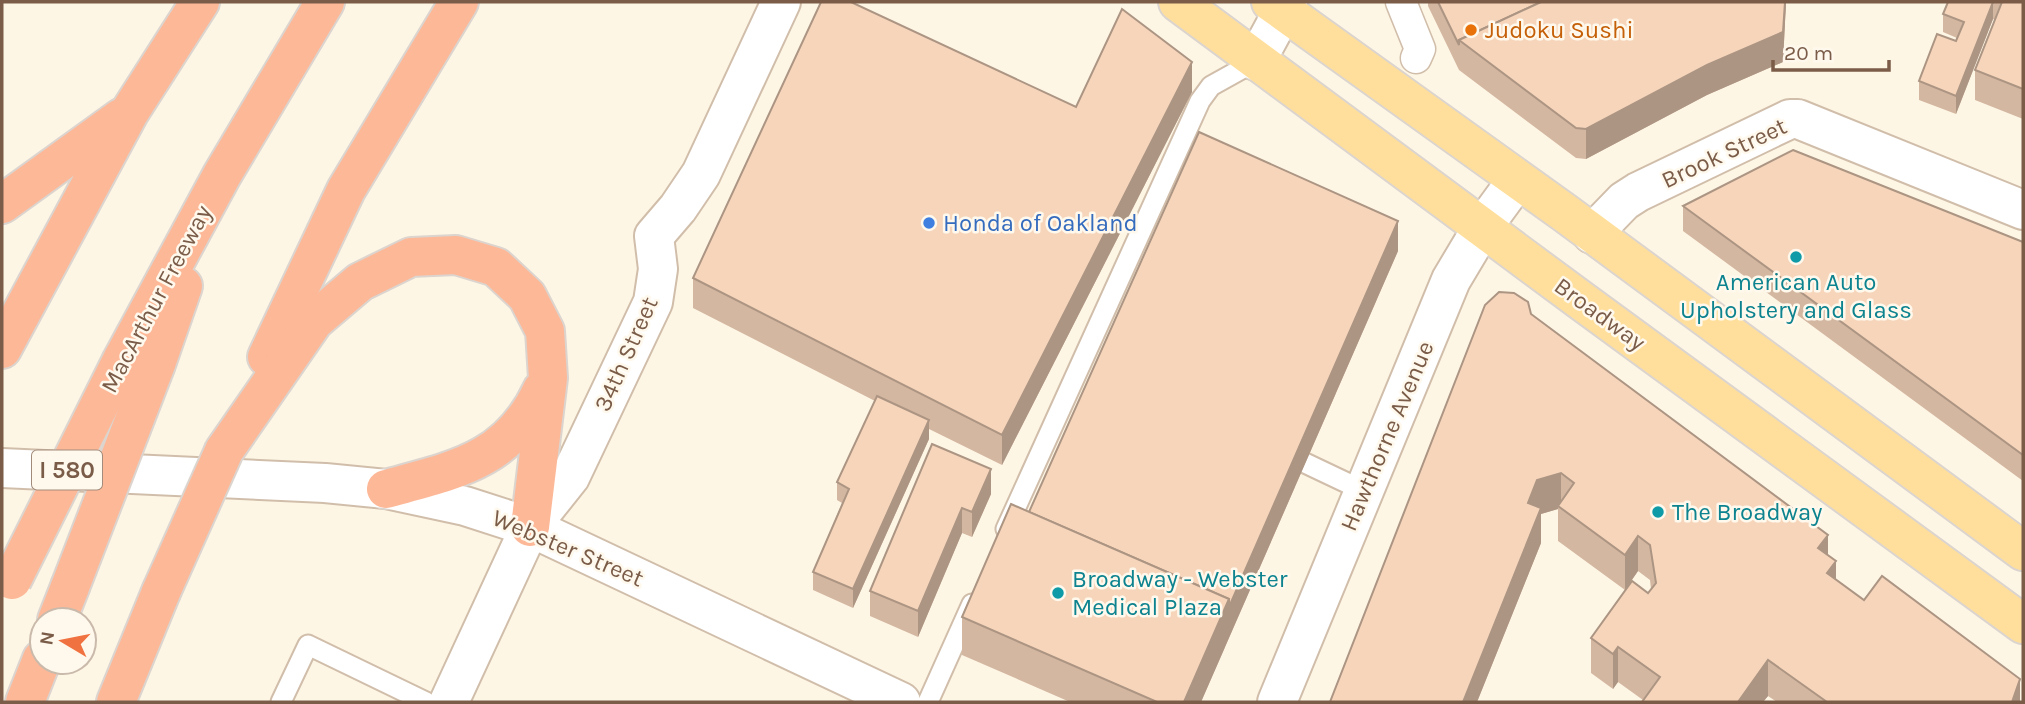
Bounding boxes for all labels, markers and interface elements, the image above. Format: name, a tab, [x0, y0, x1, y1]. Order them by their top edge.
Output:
place label: Judoku Sushi	[1485, 16, 1634, 44]
marker: Judoku Sushi	[1463, 22, 1479, 38]
scale bar	[1773, 28, 1888, 72]
text: 20 m	[1784, 41, 1833, 65]
street label: Brook Street	[1657, 112, 1791, 194]
street label: MacArthur Freeway	[95, 200, 217, 398]
place label: Honda of Oakland	[943, 209, 1138, 237]
marker: Honda of Oakland	[921, 215, 937, 231]
marker: American Auto Upholstery and Glass	[1788, 249, 1804, 265]
place label: American Auto Upholstery and Glass	[1680, 268, 1912, 324]
street label: Broadway	[1549, 272, 1651, 356]
street label: 34th Street	[588, 292, 664, 416]
street label: Hawthorne Avenue	[1334, 337, 1440, 535]
road number: I 580	[32, 450, 102, 490]
place label: The Broadway	[1672, 498, 1822, 526]
street label: Webster Street	[488, 504, 648, 592]
marker: The Broadway	[1650, 504, 1666, 520]
place label: Broadway - Webster Medical Plaza	[1072, 565, 1288, 621]
marker: Broadway - Webster Medical Plaza	[1050, 585, 1066, 601]
north arrow	[28, 606, 98, 676]
text: N	[35, 630, 59, 647]

